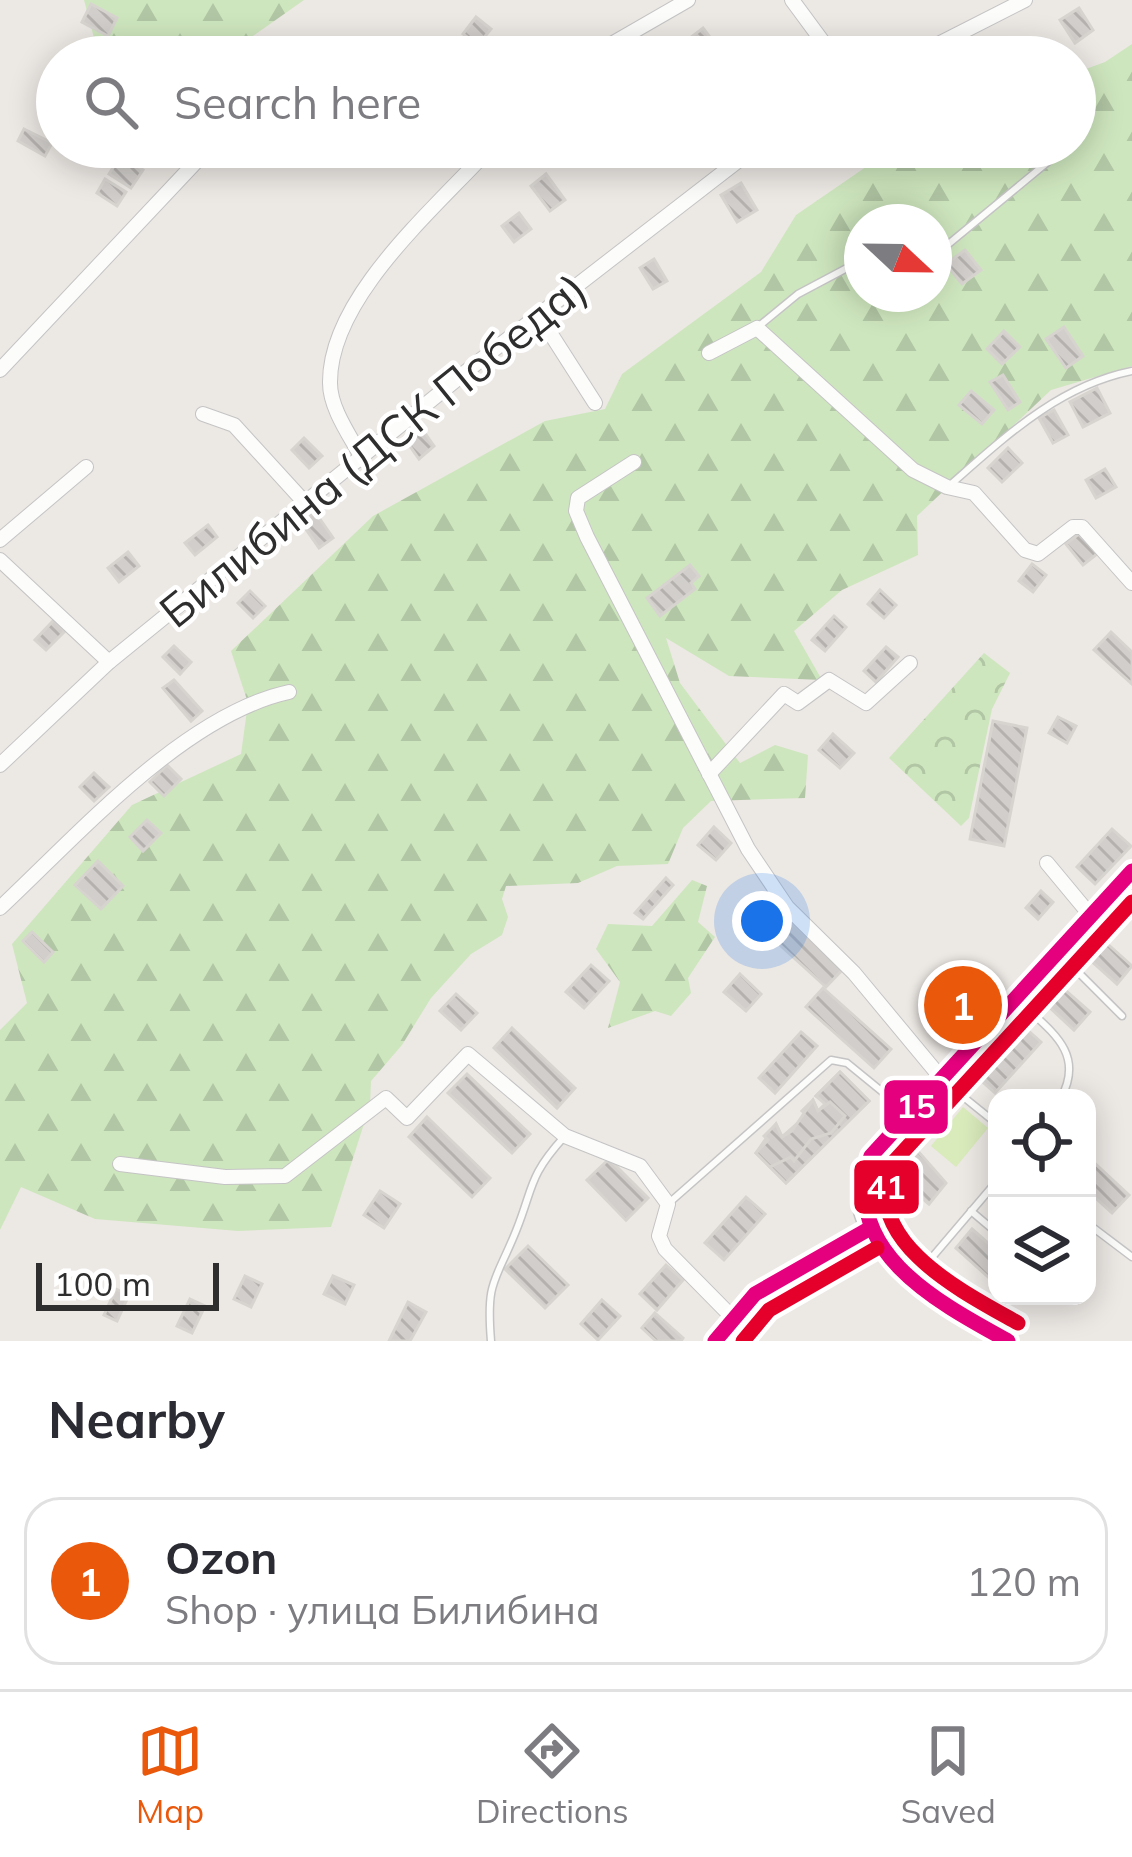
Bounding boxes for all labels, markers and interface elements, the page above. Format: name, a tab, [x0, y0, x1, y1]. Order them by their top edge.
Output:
search box	[36, 36, 1096, 168]
icon: search	[78, 69, 144, 135]
text: Search here	[174, 74, 421, 130]
north arrow	[844, 204, 952, 312]
street label: Билибина (ДСК Победа)	[148, 260, 597, 639]
your location	[732, 891, 792, 951]
pin: 1	[924, 960, 1002, 1050]
line badge: 15	[882, 1078, 950, 1136]
text: 15	[896, 1085, 936, 1126]
map controls	[988, 1089, 1096, 1305]
button: locate	[988, 1089, 1096, 1197]
line badge: 41	[852, 1158, 921, 1216]
text: 41	[866, 1166, 906, 1207]
button: layers	[988, 1197, 1096, 1305]
scale bar	[36, 1257, 219, 1310]
text: 100 m	[54, 1263, 151, 1304]
text: Nearby	[48, 1387, 225, 1451]
text: Ozon	[165, 1529, 277, 1585]
text: 1	[78, 1557, 102, 1606]
text: 120 m	[966, 1557, 1081, 1606]
text: Shop · улица Билибина	[165, 1585, 600, 1634]
tab: Map	[136, 1718, 204, 1831]
tab: Directions	[476, 1718, 629, 1831]
tab: Saved	[901, 1718, 996, 1831]

